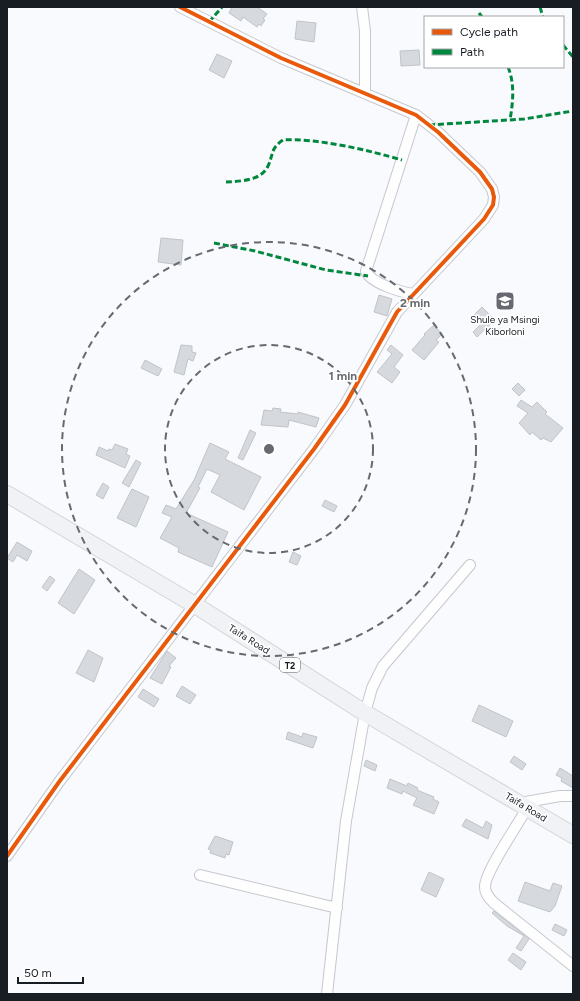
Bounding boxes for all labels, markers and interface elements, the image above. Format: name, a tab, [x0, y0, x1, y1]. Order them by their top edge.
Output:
legend	[424, 16, 564, 68]
text: Cycle path	[460, 25, 518, 39]
text: Path	[460, 45, 484, 59]
school or university icon: Shule ya Msingi Kiborloni	[494, 290, 516, 312]
text: 2 min	[400, 296, 430, 310]
place label: Shule ya Msingi Kiborloni	[470, 313, 540, 338]
text: 1 min	[329, 369, 357, 383]
centre of rings	[262, 442, 276, 456]
street label: Taifa Road	[226, 621, 272, 657]
road number: T2	[280, 658, 300, 672]
street label: Taifa Road	[503, 789, 549, 825]
scale bar	[18, 959, 83, 985]
text: 50 m	[24, 966, 52, 980]

